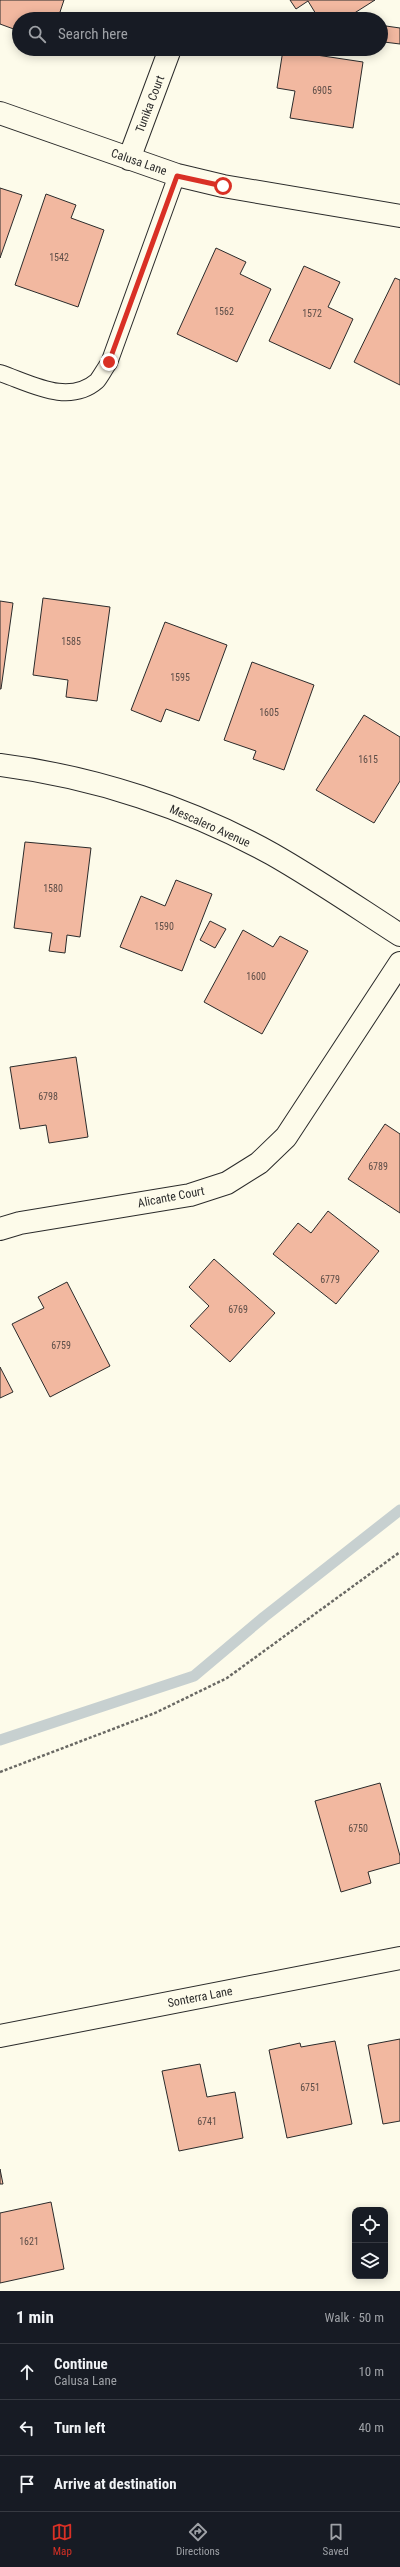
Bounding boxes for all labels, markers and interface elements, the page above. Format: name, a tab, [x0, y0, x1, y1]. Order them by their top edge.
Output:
search box	[12, 12, 388, 56]
icon: search	[26, 23, 48, 45]
text: Search here	[58, 25, 128, 43]
street label: Tunika Court	[133, 73, 167, 135]
house number: 6905	[312, 85, 332, 96]
street label: Calusa Lane	[109, 146, 169, 178]
route start	[214, 177, 232, 195]
house number: 1542	[49, 252, 69, 263]
house number: 1562	[214, 306, 234, 317]
house number: 1572	[302, 308, 322, 319]
route end	[100, 353, 118, 371]
house number: 1585	[61, 636, 81, 647]
house number: 1595	[170, 672, 190, 683]
house number: 1605	[259, 707, 279, 718]
house number: 1615	[358, 754, 378, 765]
street label: Mescalero Avenue	[168, 802, 253, 850]
house number: 1580	[43, 883, 63, 894]
house number: 1590	[154, 921, 174, 932]
house number: 1600	[246, 971, 266, 982]
house number: 6798	[38, 1091, 58, 1102]
house number: 6789	[368, 1161, 388, 1172]
street label: Alicante Court	[136, 1184, 206, 1210]
house number: 6779	[320, 1274, 340, 1285]
house number: 6769	[228, 1304, 248, 1315]
house number: 6759	[51, 1340, 71, 1351]
house number: 6750	[348, 1823, 368, 1834]
street label: Sonterra Lane	[166, 1984, 234, 2010]
house number: 6751	[300, 2082, 320, 2093]
house number: 6741	[197, 2116, 217, 2127]
map controls	[352, 2207, 388, 2279]
button: locate	[352, 2207, 388, 2243]
house number: 1621	[19, 2236, 39, 2247]
button: layers	[352, 2243, 388, 2279]
text: 1 min	[16, 2307, 54, 2327]
text: Walk · 50 m	[324, 2310, 384, 2325]
text: Continue	[54, 2355, 108, 2373]
icon: ahead	[16, 2361, 38, 2383]
text: 10 m	[358, 2364, 384, 2379]
text: Calusa Lane	[54, 2373, 117, 2388]
icon: left	[16, 2417, 38, 2439]
text: Turn left	[54, 2419, 105, 2437]
text: 40 m	[358, 2420, 384, 2435]
icon: arrive	[16, 2473, 38, 2495]
text: Arrive at destination	[54, 2475, 177, 2493]
tab: Map	[51, 2521, 73, 2558]
tab: Directions	[176, 2521, 220, 2558]
tab: Saved	[323, 2521, 349, 2558]

